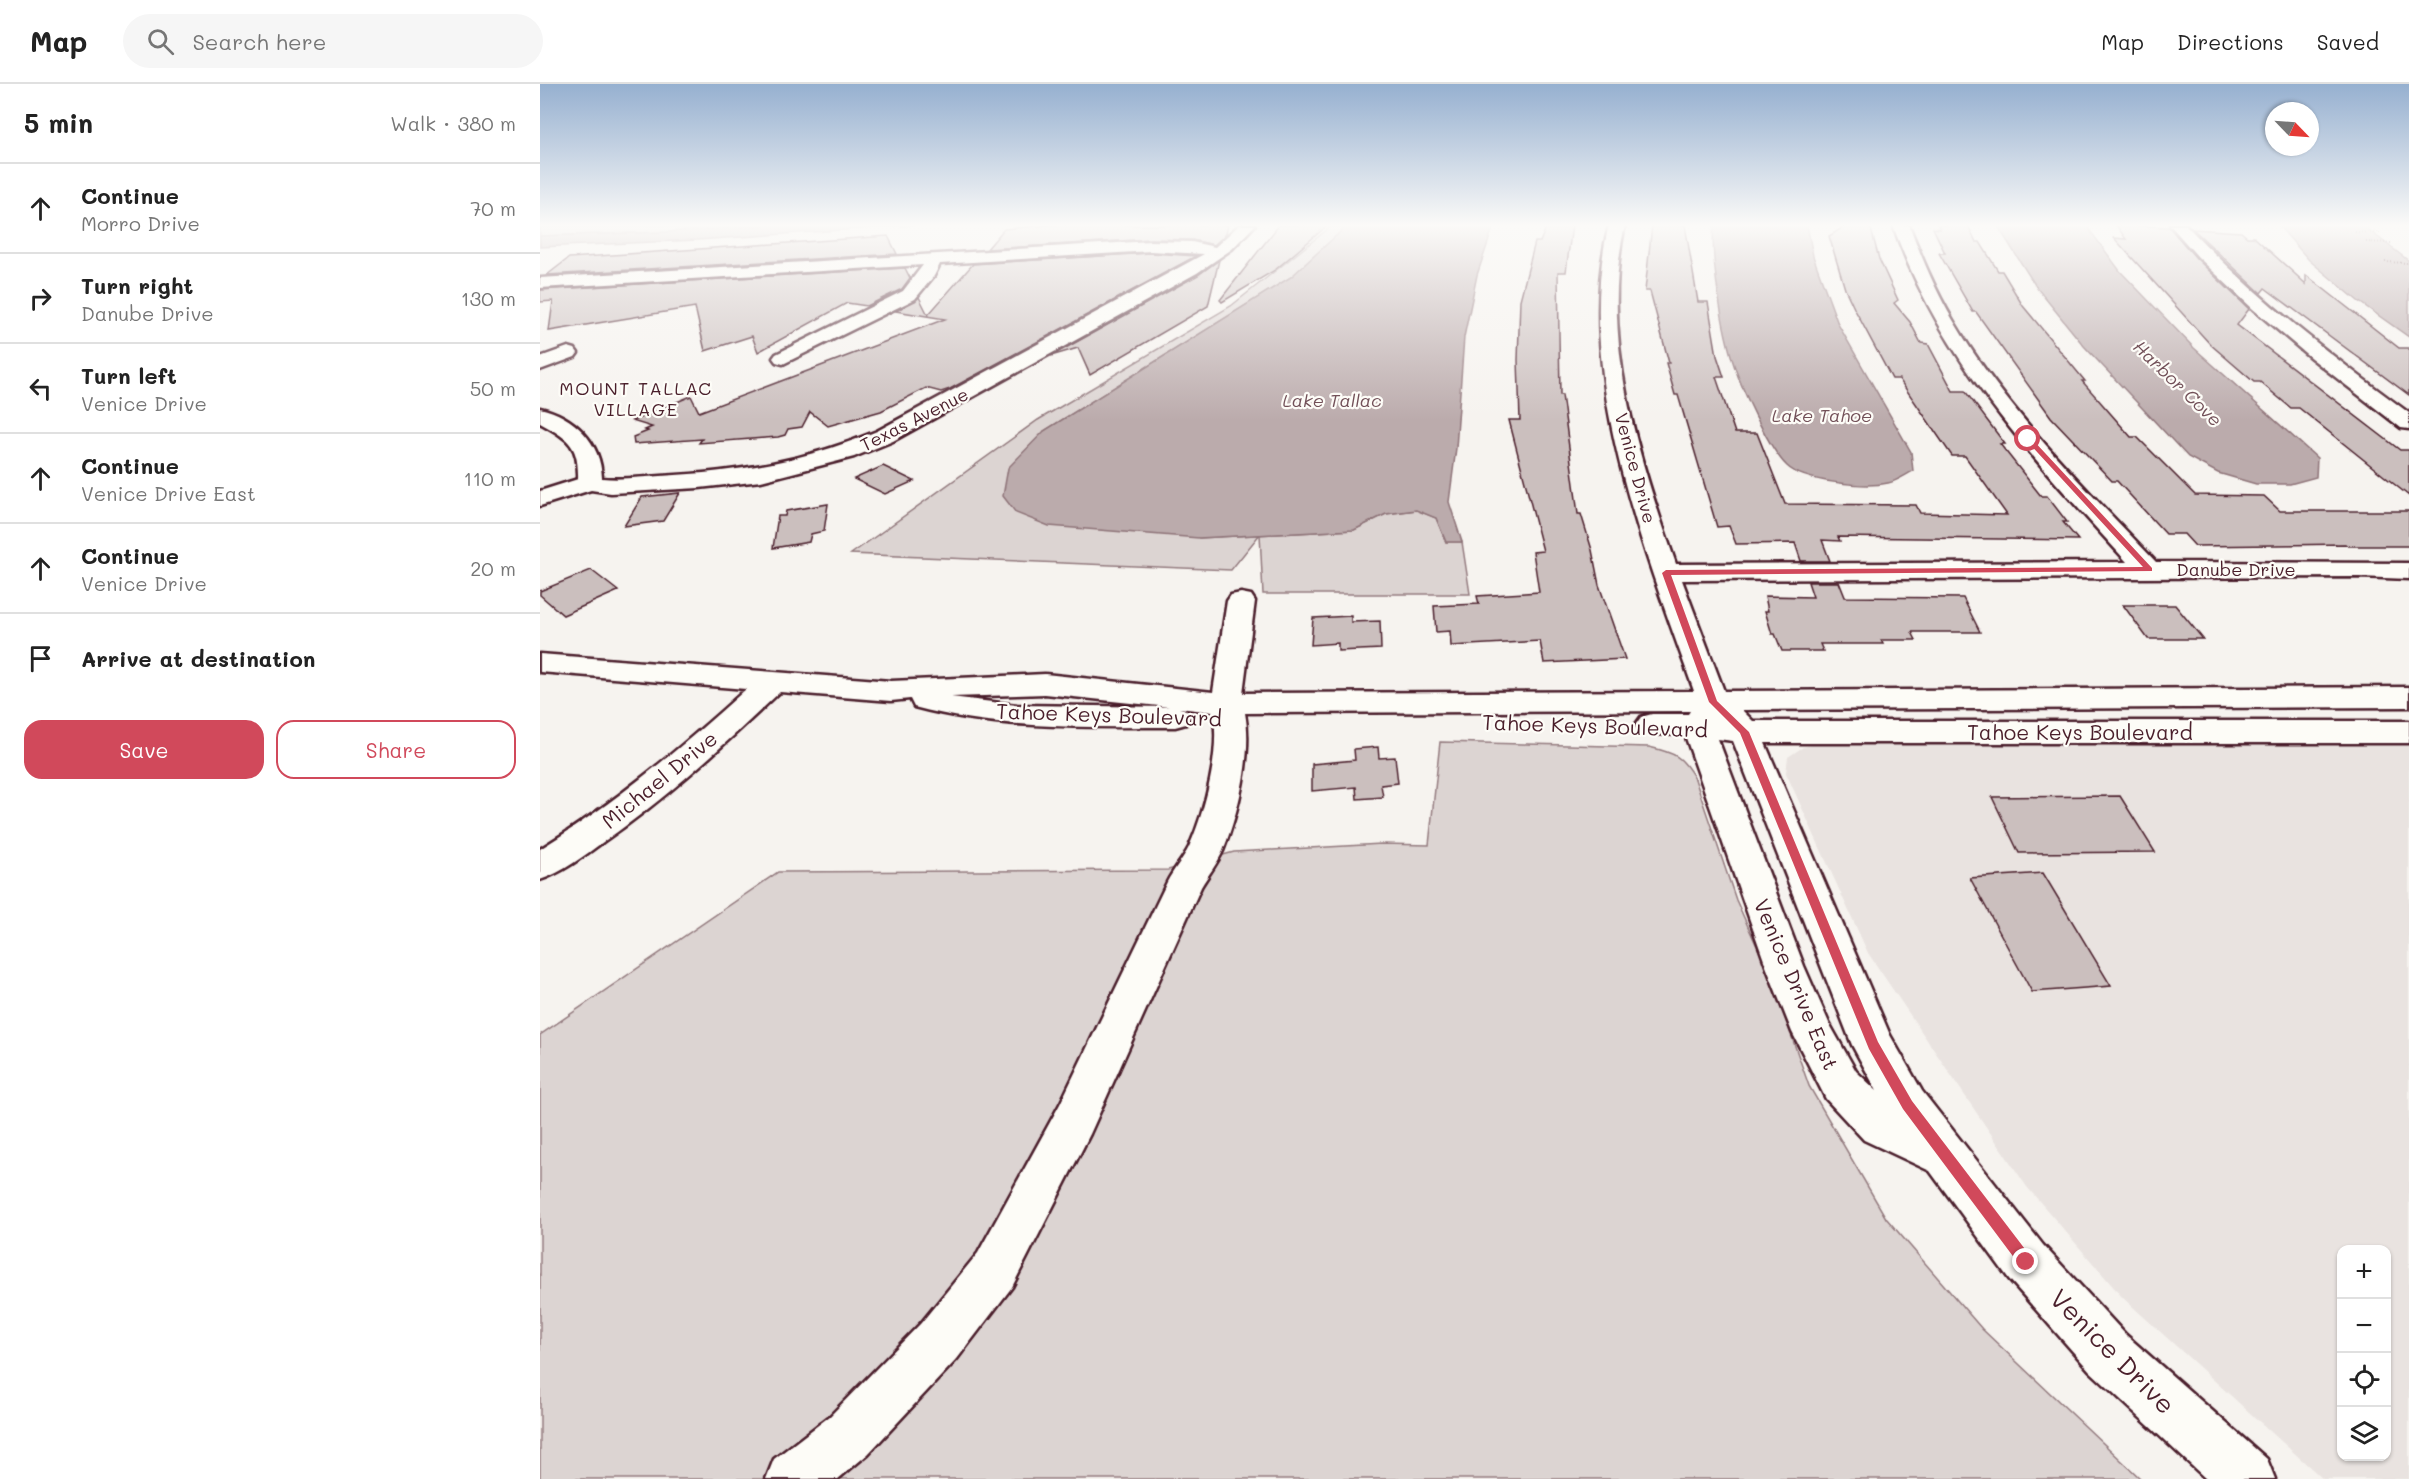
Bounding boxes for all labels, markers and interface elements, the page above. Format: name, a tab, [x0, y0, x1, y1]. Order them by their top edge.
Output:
search box	[123, 14, 543, 68]
text: Map	[30, 23, 87, 59]
icon: search	[144, 25, 177, 58]
text: Search here	[192, 27, 326, 56]
text: Map	[2101, 28, 2144, 55]
text: Directions	[2177, 28, 2284, 55]
text: Saved	[2317, 28, 2379, 55]
north arrow	[2265, 102, 2319, 156]
text: 5 min	[24, 106, 93, 140]
text: Walk · 380 m	[390, 110, 516, 136]
text: Continue	[81, 181, 179, 210]
icon: ahead	[24, 192, 57, 225]
text: 70 m	[470, 195, 516, 221]
text: Morro Drive	[81, 210, 200, 236]
text: Turn right	[81, 271, 193, 300]
icon: right	[24, 282, 57, 315]
text: 130 m	[461, 285, 516, 311]
text: Danube Drive	[81, 300, 214, 326]
water label: Harbor Cove	[2129, 335, 2227, 431]
text: Turn left	[81, 361, 177, 390]
icon: left	[24, 372, 57, 405]
text: 50 m	[470, 375, 516, 401]
district label: MOUNT TALLAC VILLAGE	[559, 376, 713, 421]
street label: Texas Avenue	[856, 381, 972, 457]
water label: Lake Tallac	[1282, 388, 1382, 412]
text: Venice Drive	[81, 390, 207, 416]
water label: Lake Tahoe	[1772, 403, 1872, 427]
street label: Venice Drive	[1610, 410, 1662, 526]
route start	[2014, 425, 2040, 451]
text: Continue	[81, 451, 179, 480]
icon: ahead	[24, 462, 57, 495]
text: 110 m	[463, 465, 516, 491]
text: Venice Drive East	[81, 480, 256, 506]
text: Continue	[81, 541, 179, 570]
icon: ahead	[24, 552, 57, 585]
text: 20 m	[470, 555, 516, 581]
street label: Danube Drive	[2176, 557, 2296, 581]
text: Venice Drive	[81, 570, 207, 596]
icon: arrive	[24, 642, 57, 675]
text: Arrive at destination	[81, 644, 316, 673]
street label: Tahoe Keys Boulevard	[996, 697, 1222, 731]
street label: Tahoe Keys Boulevard	[1482, 708, 1708, 742]
street label: Tahoe Keys Boulevard	[1967, 718, 2193, 745]
button: Save	[24, 720, 264, 779]
button: Share	[276, 720, 516, 779]
street label: Michael Drive	[596, 724, 722, 834]
street label: Venice Drive East	[1749, 894, 1845, 1074]
map controls	[2337, 1245, 2391, 1461]
button: +	[2337, 1245, 2391, 1299]
route end	[2012, 1248, 2038, 1274]
street label: Venice Drive	[2043, 1281, 2183, 1421]
button: −	[2337, 1299, 2391, 1353]
button: locate	[2337, 1353, 2391, 1407]
button: layers	[2337, 1407, 2391, 1461]

